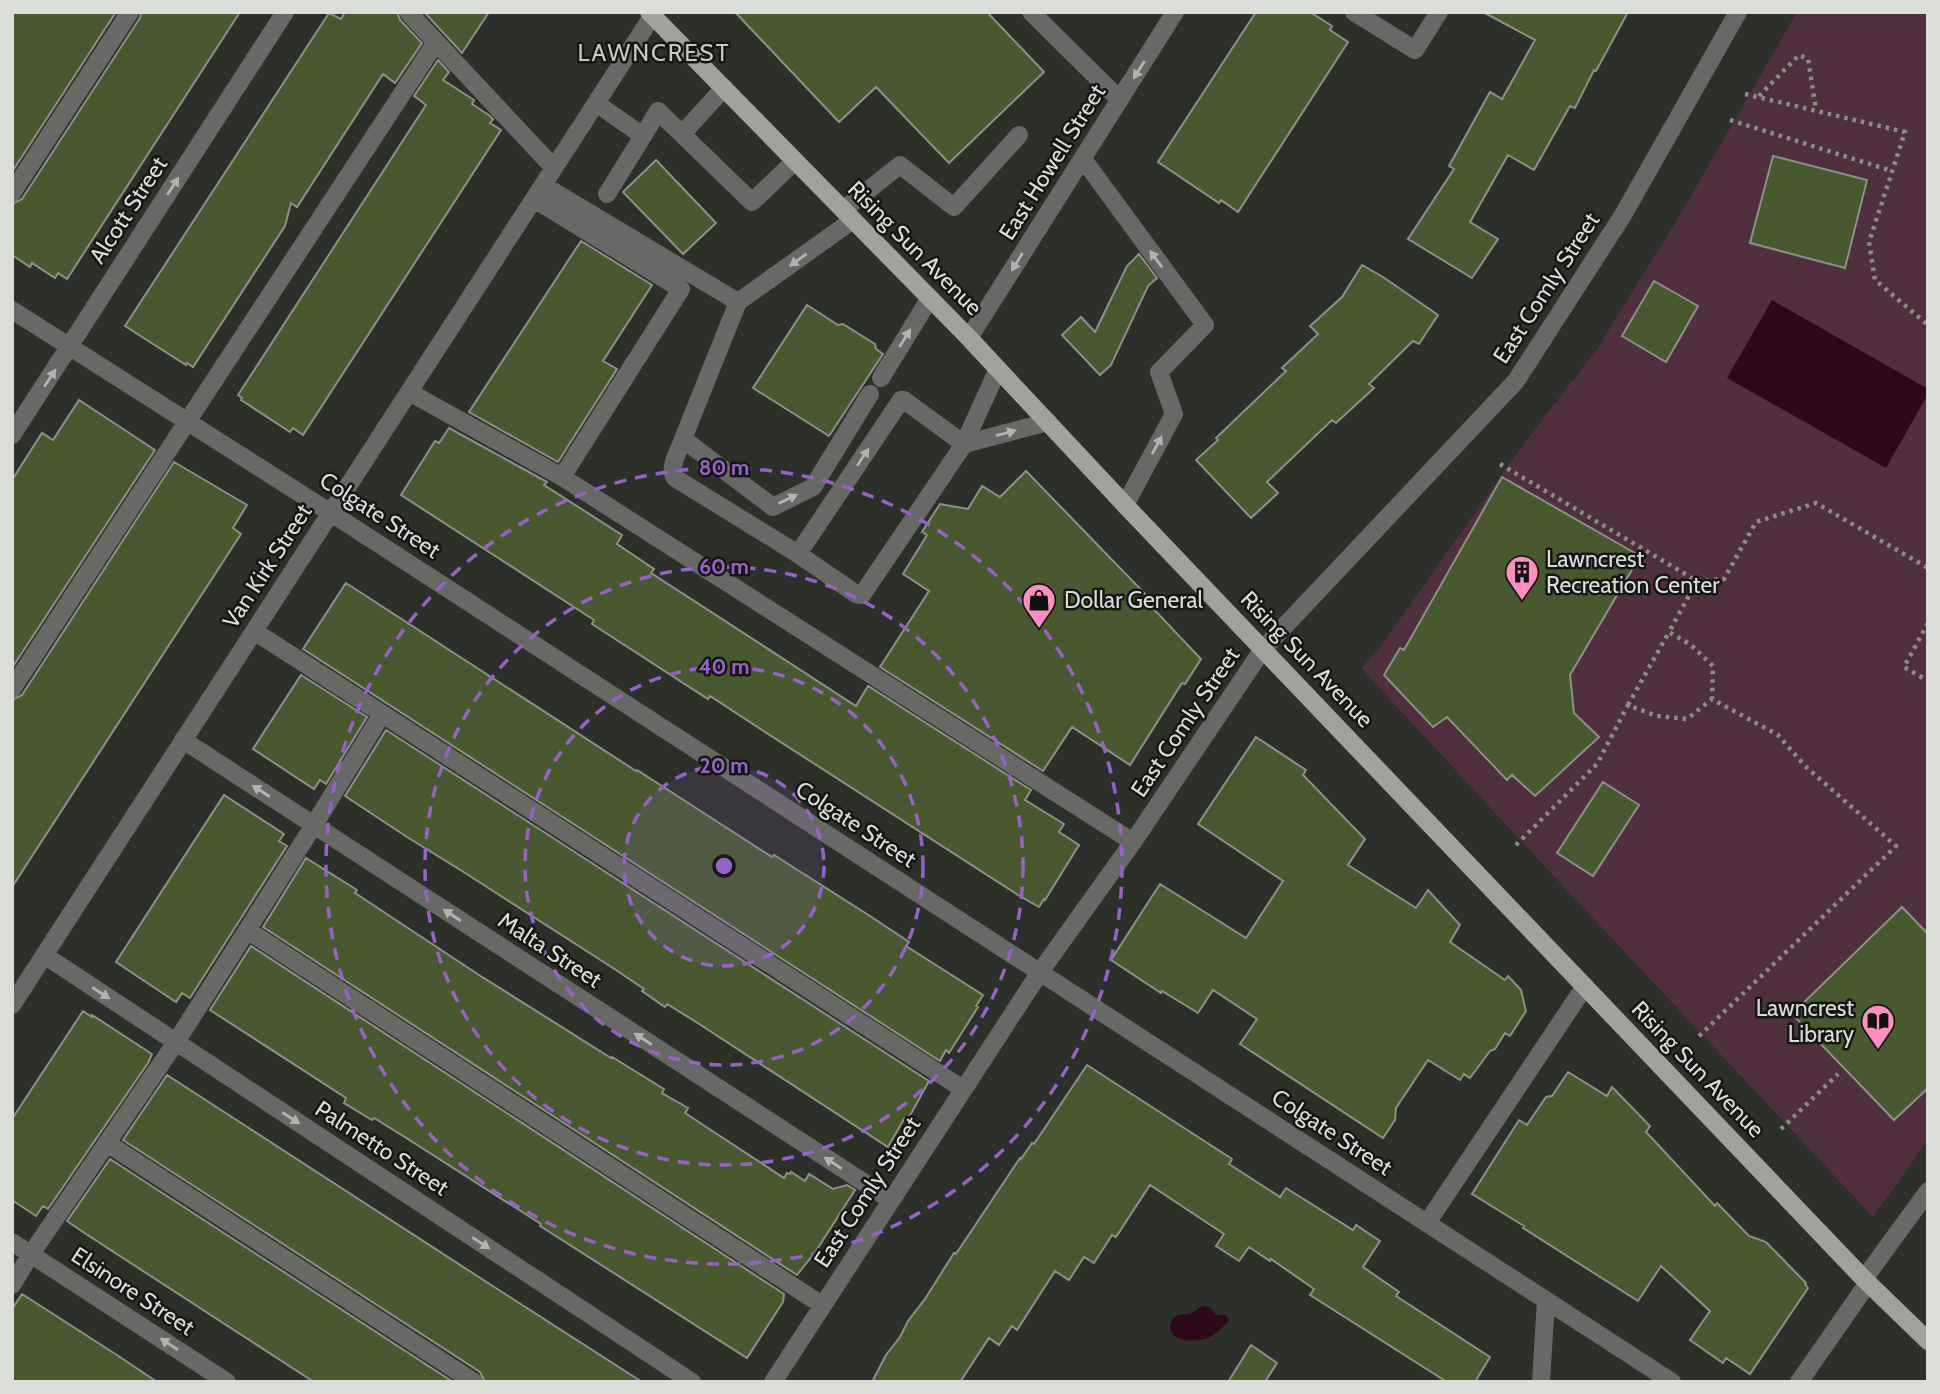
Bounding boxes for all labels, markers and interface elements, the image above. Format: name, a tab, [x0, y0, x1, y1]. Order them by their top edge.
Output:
district label: LAWNCREST	[578, 38, 730, 67]
one-way arrow	[1133, 60, 1146, 80]
street label: East Howell Street	[993, 79, 1111, 245]
street label: Alcott Street	[83, 151, 173, 269]
street label: Rising Sun Avenue	[842, 175, 988, 321]
one-way arrow	[166, 177, 179, 196]
street label: East Comly Street	[1487, 207, 1605, 369]
one-way arrow	[1150, 250, 1164, 268]
one-way arrow	[789, 253, 807, 267]
one-way arrow	[1011, 253, 1024, 272]
one-way arrow	[899, 328, 912, 348]
one-way arrow	[43, 368, 56, 387]
one-way arrow	[995, 427, 1017, 438]
one-way arrow	[1151, 434, 1163, 454]
one-way arrow	[856, 447, 869, 466]
text: 80 m	[699, 455, 749, 480]
street label: Colgate Street	[315, 466, 446, 564]
one-way arrow	[778, 494, 798, 505]
street label: Van Kirk Street	[216, 498, 318, 633]
place label: Lawncrest Recreation Center	[1546, 545, 1720, 599]
building icon: Lawncrest Recreation Center	[1503, 553, 1541, 602]
text: 60 m	[699, 554, 749, 579]
shop icon: Dollar General	[1020, 581, 1058, 630]
street label: Rising Sun Avenue	[1235, 585, 1379, 733]
place label: Dollar General	[1064, 586, 1203, 614]
street label: East Comly Street	[1125, 642, 1245, 802]
text: 40 m	[699, 654, 749, 679]
text: 20 m	[700, 753, 748, 778]
street label: Colgate Street	[791, 775, 922, 873]
one-way arrow	[252, 785, 271, 798]
centre of rings	[712, 854, 736, 878]
street label: Malta Street	[493, 906, 607, 994]
one-way arrow	[443, 908, 461, 922]
one-way arrow	[92, 986, 111, 999]
place label: Lawncrest Library	[1756, 994, 1854, 1048]
street label: Rising Sun Avenue	[1626, 995, 1770, 1143]
library icon: Lawncrest Library	[1859, 1002, 1897, 1051]
one-way arrow	[633, 1033, 652, 1046]
street label: Colgate Street	[1267, 1083, 1398, 1181]
street label: Palmetto Street	[310, 1094, 454, 1202]
one-way arrow	[282, 1111, 301, 1124]
street label: East Comly Street	[808, 1111, 926, 1273]
one-way arrow	[824, 1157, 843, 1170]
one-way arrow	[472, 1236, 491, 1249]
street label: Elsinore Street	[66, 1241, 200, 1341]
one-way arrow	[160, 1338, 179, 1351]

